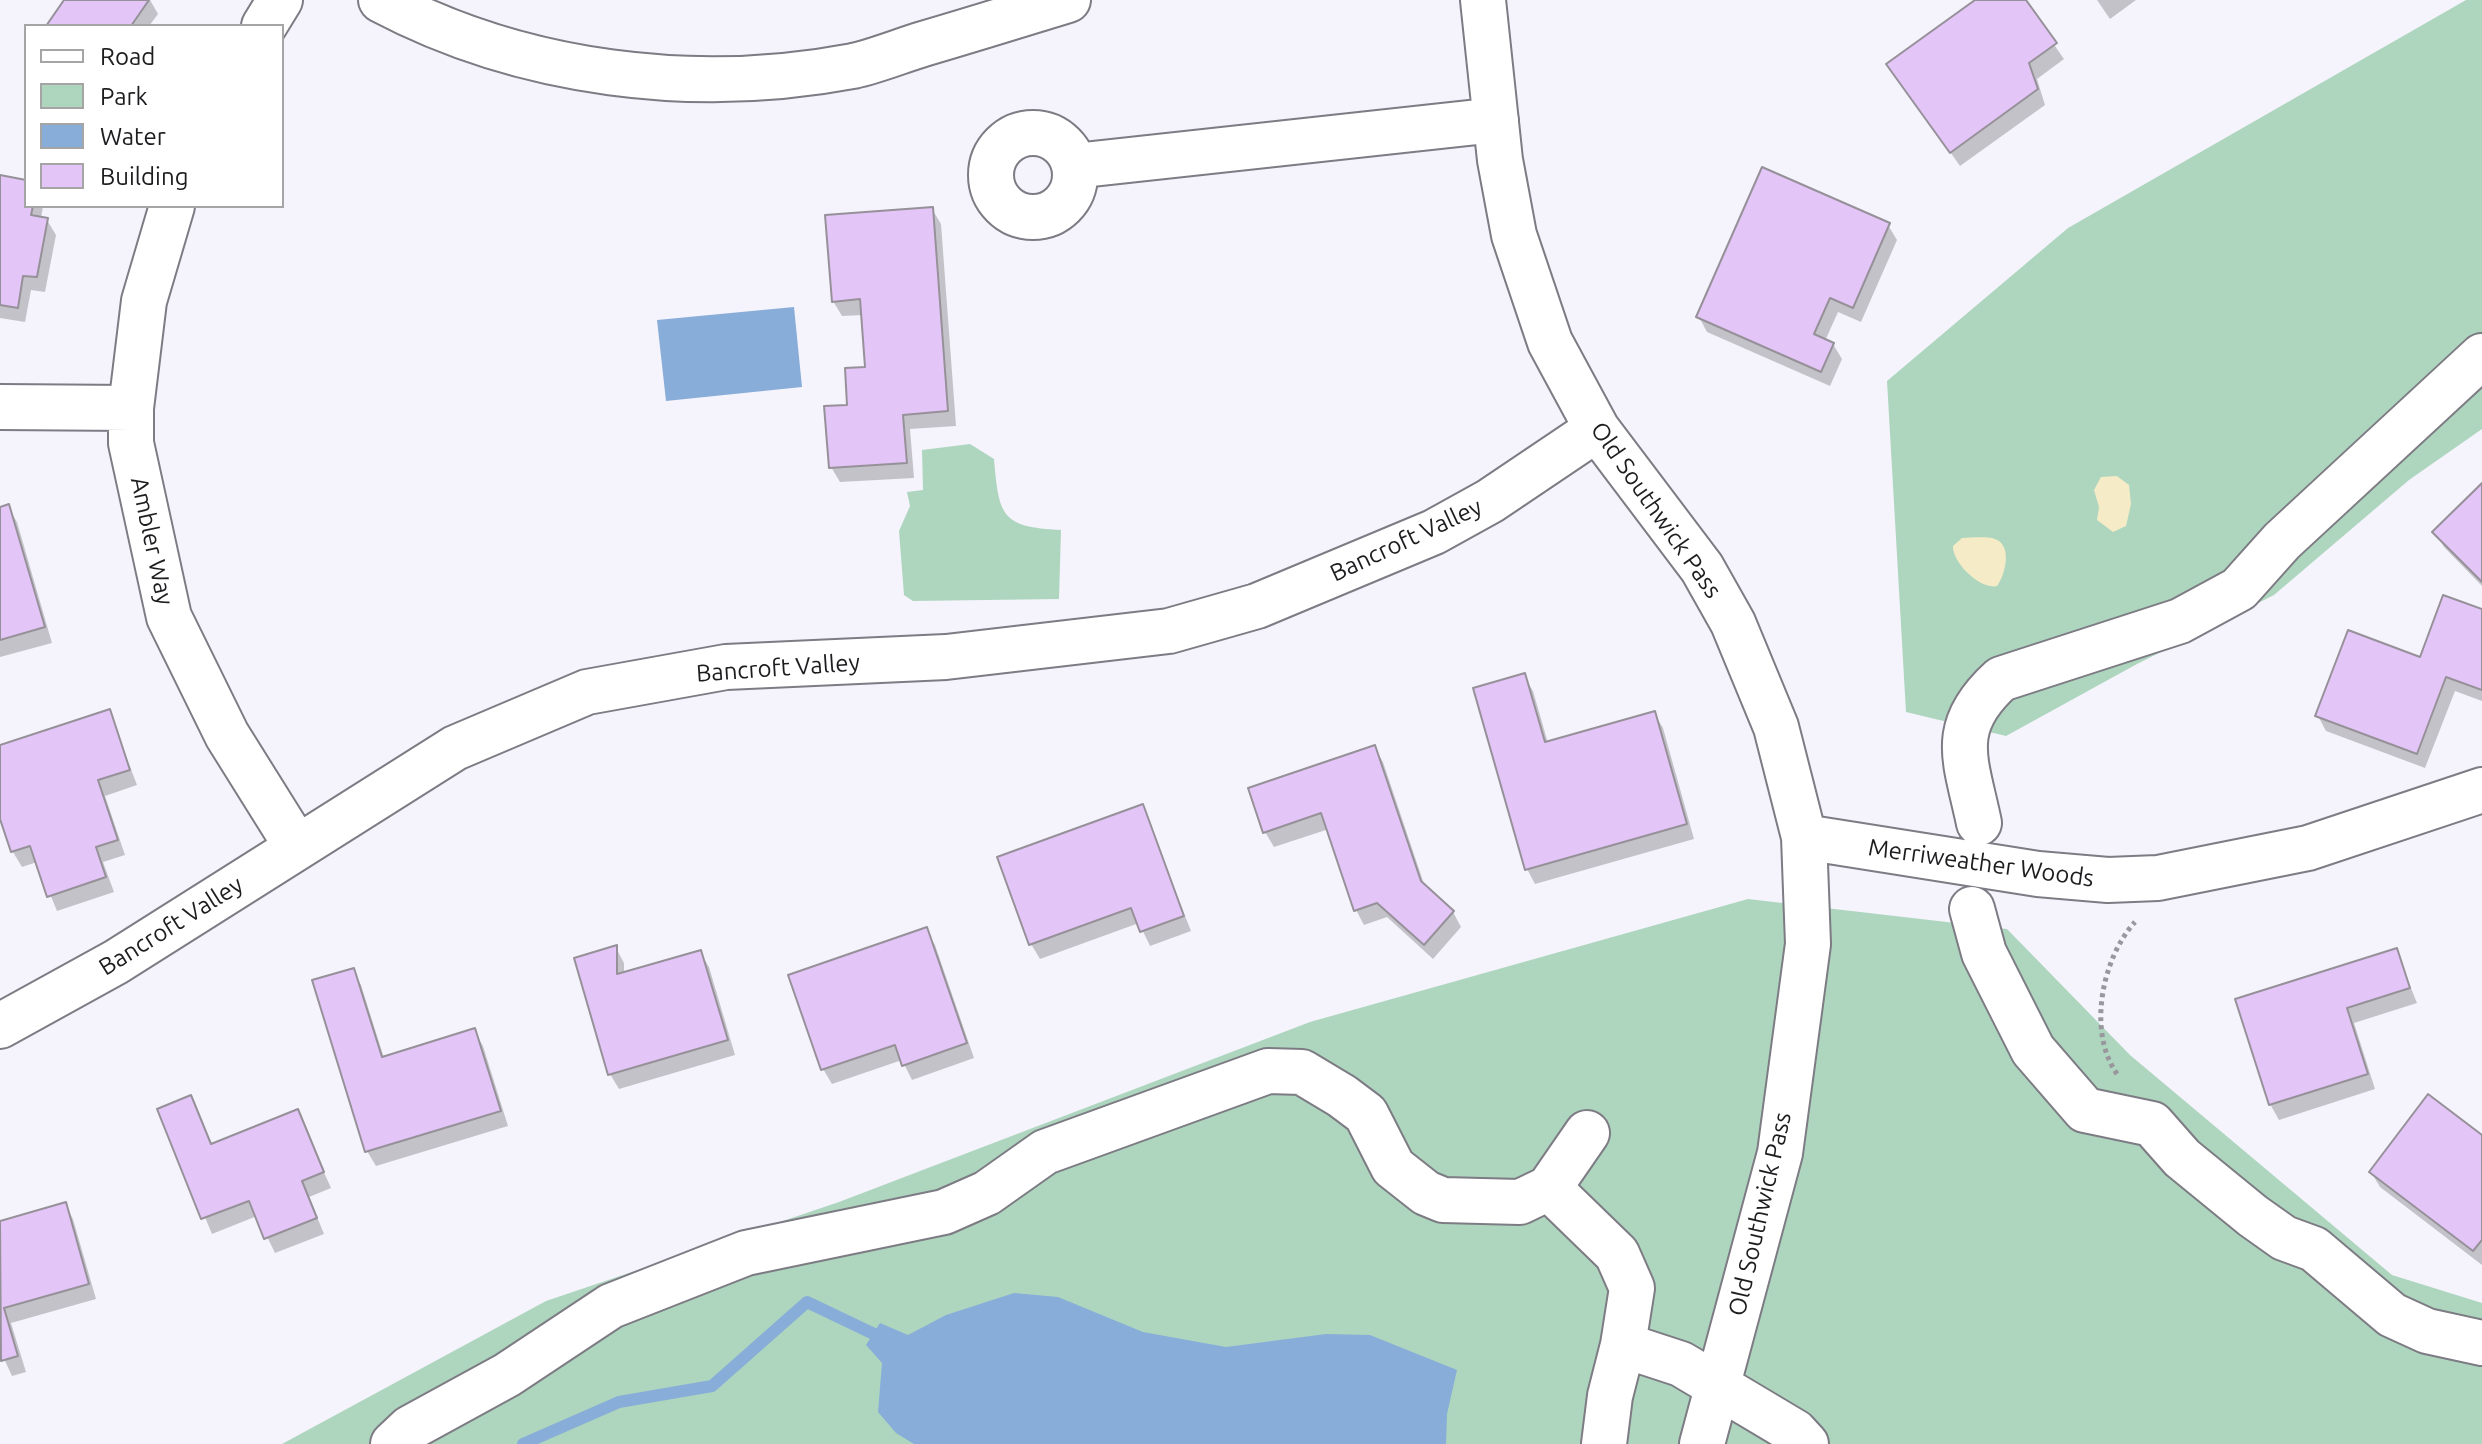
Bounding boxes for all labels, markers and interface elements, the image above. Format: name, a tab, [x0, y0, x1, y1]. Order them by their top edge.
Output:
legend	[24, 24, 284, 208]
text: Road	[100, 43, 155, 70]
text: Park	[100, 83, 148, 110]
text: Water	[100, 123, 166, 150]
text: Building	[100, 163, 188, 190]
street label: Old Southwick Pass	[1584, 416, 1728, 604]
street label: Ambler Way	[124, 474, 180, 608]
street label: Bancroft Valley	[1326, 492, 1486, 588]
street label: Bancroft Valley	[695, 648, 861, 688]
street label: Merriweather Woods	[1866, 833, 2096, 893]
street label: Bancroft Valley	[94, 870, 248, 982]
street label: Old Southwick Pass	[1723, 1109, 1797, 1319]

